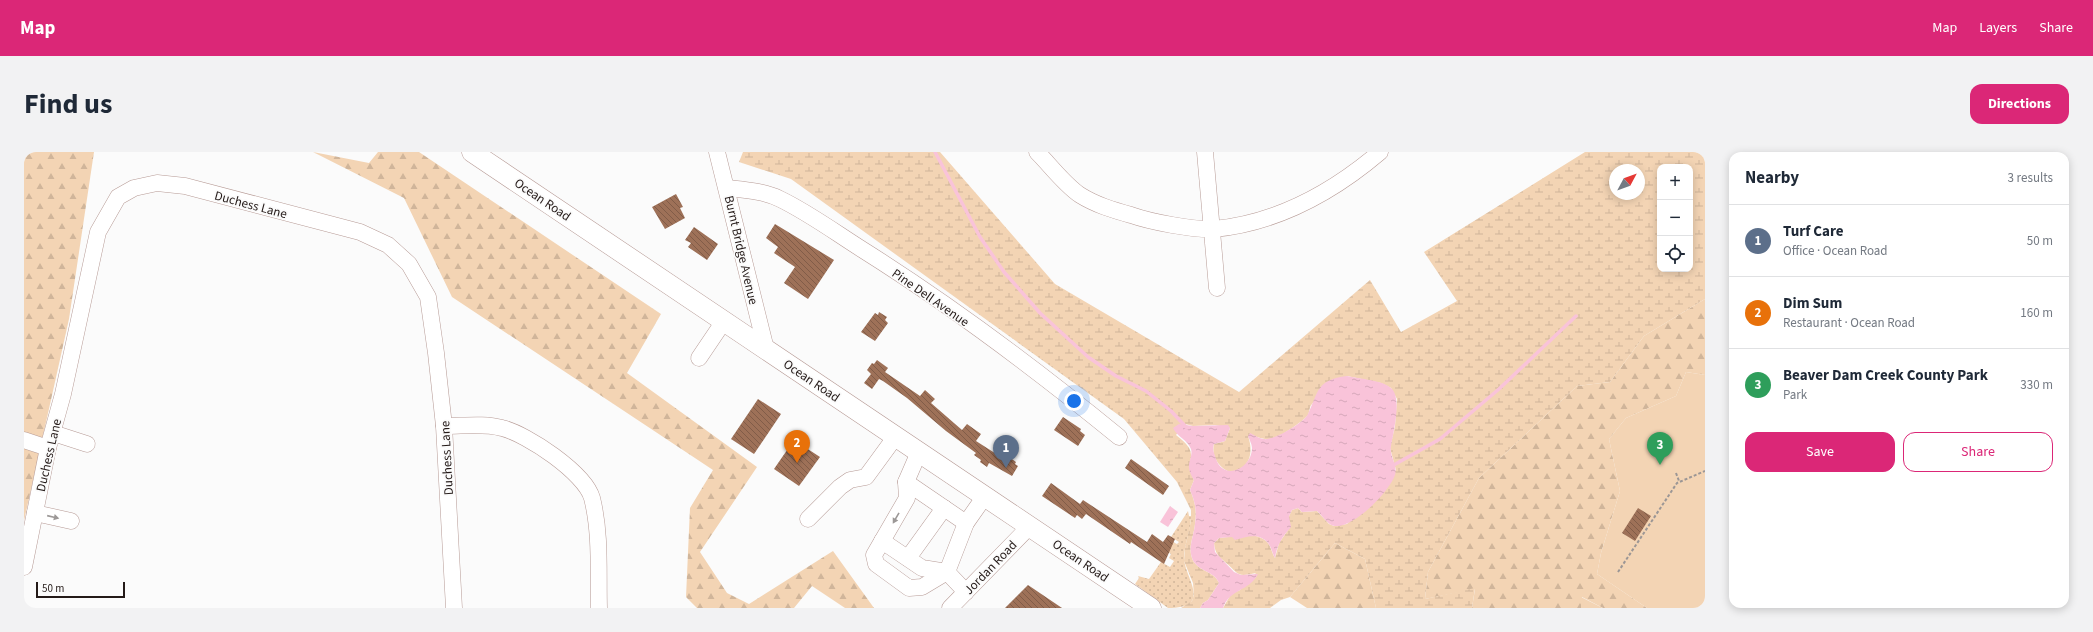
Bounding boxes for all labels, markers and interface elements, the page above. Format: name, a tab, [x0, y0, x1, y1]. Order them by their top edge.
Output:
text: Map	[20, 15, 55, 42]
text: Map	[1932, 18, 1957, 38]
text: Layers	[1979, 18, 2017, 38]
text: Share	[2039, 18, 2073, 38]
text: Find us	[24, 84, 112, 124]
button: Directions	[1970, 84, 2069, 124]
north arrow	[1609, 164, 1645, 200]
map controls	[1657, 164, 1693, 272]
button: +	[1657, 164, 1693, 200]
text: Nearby	[1745, 166, 1799, 190]
text: 3 results	[2008, 169, 2053, 187]
street label: Ocean Road	[511, 174, 574, 225]
street label: Duchess Lane	[212, 187, 289, 223]
street label: Burnt Bridge Avenue	[720, 194, 762, 307]
button: −	[1657, 200, 1693, 236]
text: Turf Care	[1783, 221, 1844, 242]
text: 1	[1755, 232, 1761, 250]
text: 50 m	[2027, 232, 2053, 250]
button: locate	[1657, 236, 1693, 272]
text: Office · Ocean Road	[1783, 242, 1888, 260]
street label: Pine Dell Avenue	[888, 265, 973, 331]
text: Dim Sum	[1783, 293, 1842, 314]
text: 2	[1755, 304, 1761, 322]
text: 160 m	[2020, 304, 2053, 322]
text: Restaurant · Ocean Road	[1783, 314, 1915, 332]
street label: Ocean Road	[780, 355, 843, 406]
text: Beaver Dam Creek County Park	[1783, 365, 1988, 386]
text: 3	[1755, 376, 1761, 394]
text: 330 m	[2020, 376, 2053, 394]
text: Park	[1783, 386, 1807, 404]
your location	[1064, 391, 1084, 411]
street label: Duchess Lane	[32, 417, 66, 494]
street label: Duchess Lane	[436, 420, 458, 496]
pin: 2	[784, 430, 810, 463]
pin: 3	[1647, 432, 1673, 465]
button: Save	[1745, 432, 1895, 472]
button: Share	[1903, 432, 2053, 472]
pin: 1	[993, 435, 1019, 468]
one-way arrow	[892, 512, 899, 524]
one-way arrow	[47, 515, 59, 521]
street label: Ocean Road	[1049, 535, 1112, 586]
street label: Jordan Road	[960, 537, 1021, 599]
scale bar	[36, 580, 125, 599]
text: 50 m	[42, 581, 64, 596]

